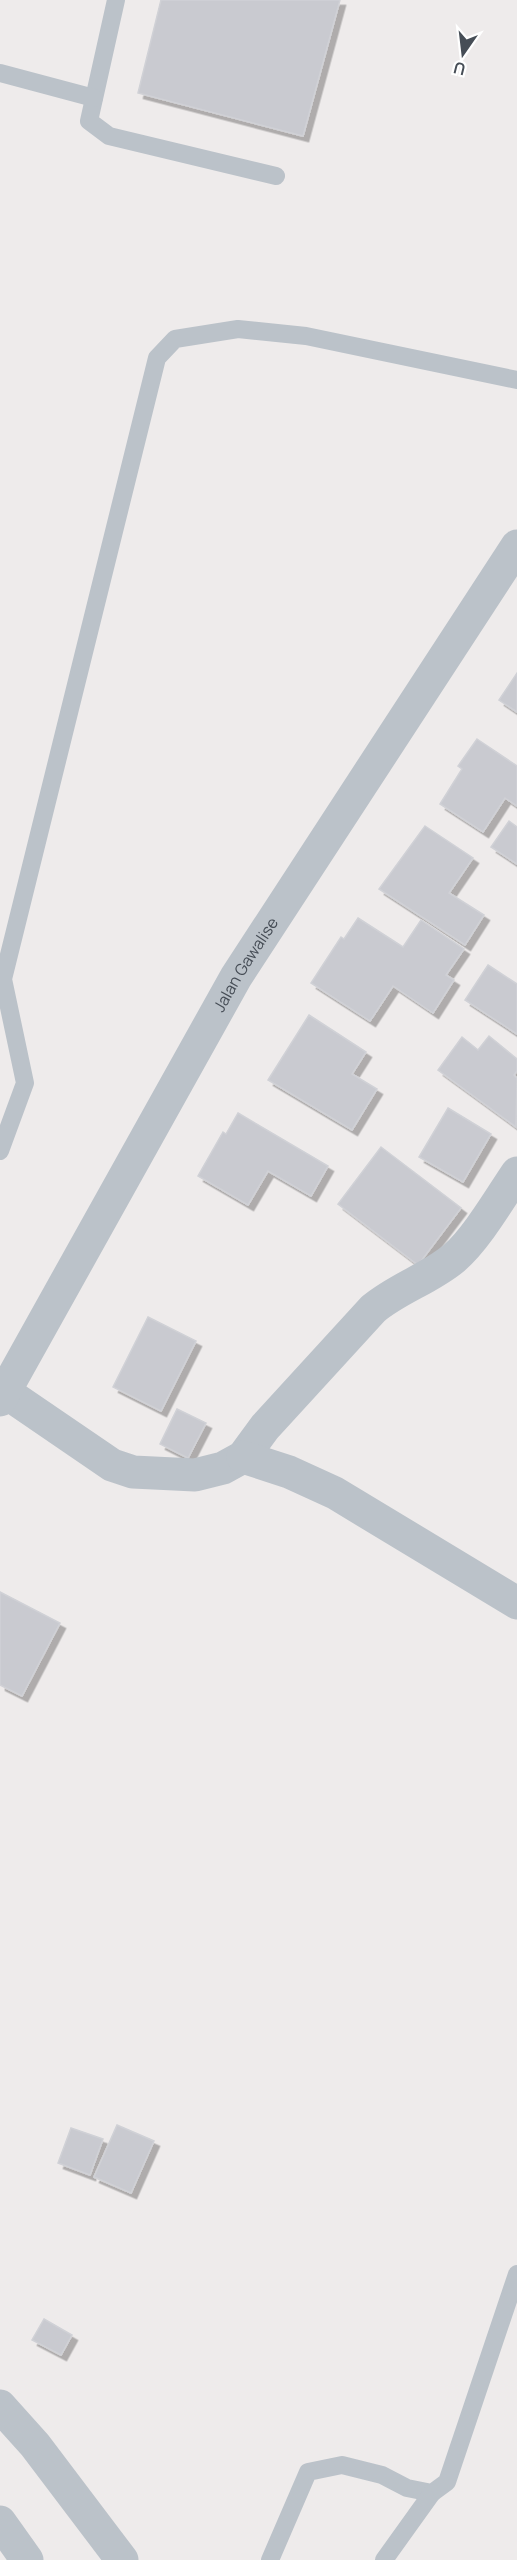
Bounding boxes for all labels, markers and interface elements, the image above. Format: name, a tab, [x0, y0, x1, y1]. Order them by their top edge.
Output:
north arrow	[433, 24, 493, 84]
text: U	[451, 56, 468, 81]
street label: Jalan Gawalise	[208, 913, 283, 1016]

